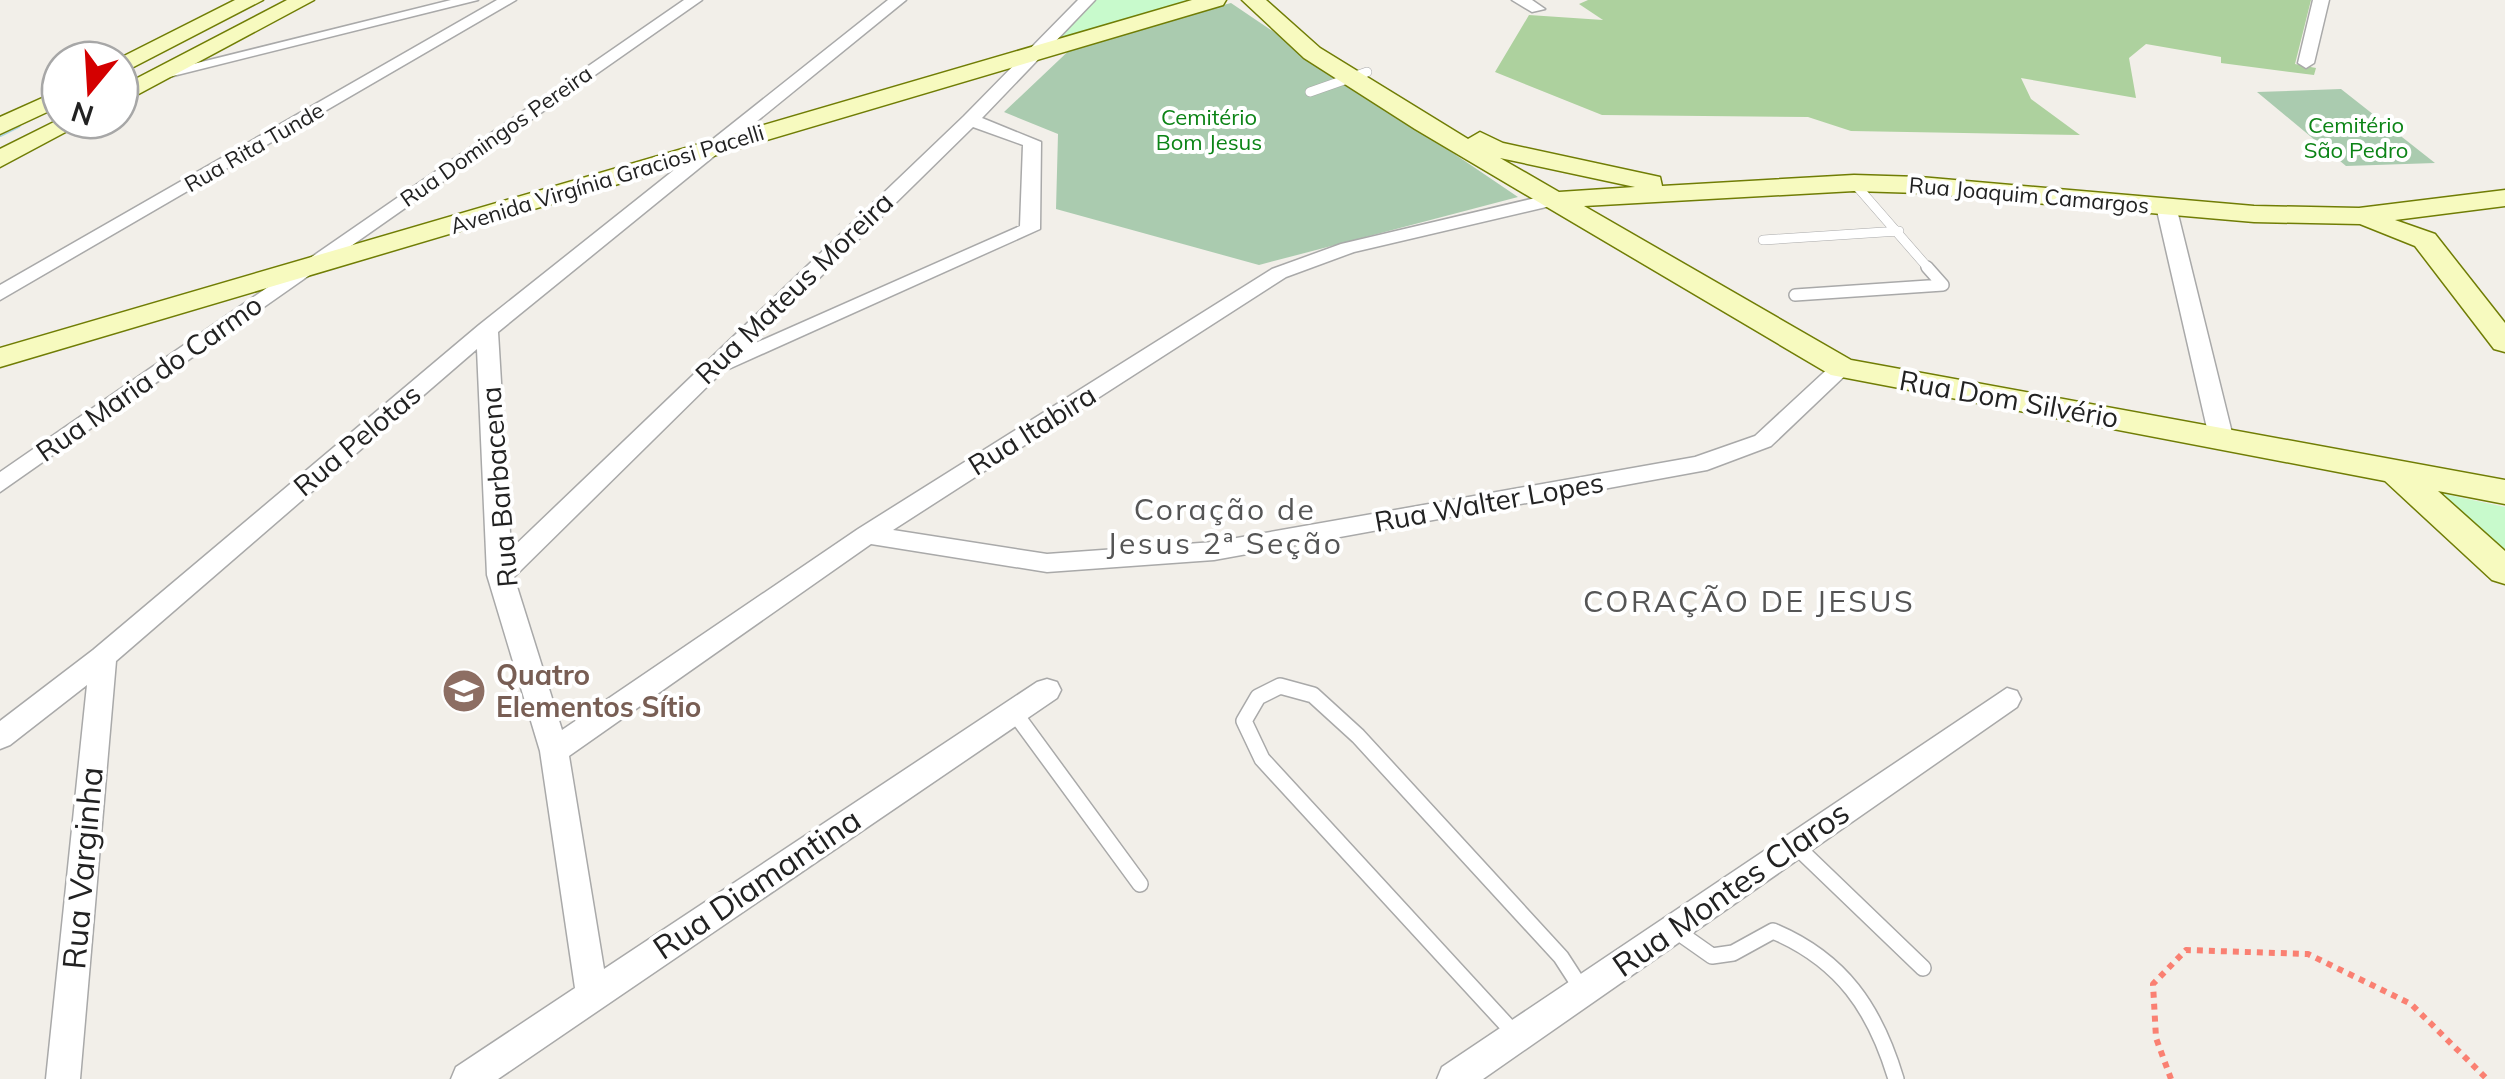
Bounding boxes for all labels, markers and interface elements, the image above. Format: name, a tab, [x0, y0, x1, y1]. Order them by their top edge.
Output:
north arrow	[40, 40, 140, 140]
street label: Rua Domingos Pereira	[395, 59, 597, 213]
text: N	[67, 94, 98, 134]
street label: Rua Rita Tunde	[179, 96, 329, 198]
park label: Cemitério Bom Jesus	[1156, 103, 1262, 156]
park label: Cemitério São Pedro	[2304, 111, 2408, 164]
street label: Avenida Virgínia Graciosi Pacelli	[447, 118, 767, 240]
street label: Rua Joaquim Camargos	[1908, 171, 2150, 219]
street label: Rua Mateus Moreira	[687, 184, 900, 391]
street label: Rua Maria do Carmo	[29, 286, 268, 469]
street label: Rua Dom Silvério	[1897, 362, 2121, 435]
street label: Rua Pelotas	[286, 376, 427, 503]
street label: Rua Itabira	[961, 377, 1102, 483]
street label: Rua Barbacena	[472, 385, 525, 589]
street label: Rua Walter Lopes	[1372, 464, 1606, 539]
district label: Coração de Jesus 2ª Seção	[1107, 490, 1343, 562]
district label: CORAÇÃO DE JESUS	[1583, 582, 1915, 620]
place label: Quatro Elementos Sítio	[496, 657, 701, 724]
school or university icon: Quatro Elementos Sítio	[441, 668, 487, 714]
street label: Rua Varginha	[53, 765, 111, 971]
street label: Rua Montes Claros	[1604, 792, 1856, 985]
street label: Rua Diamantina	[645, 799, 868, 967]

